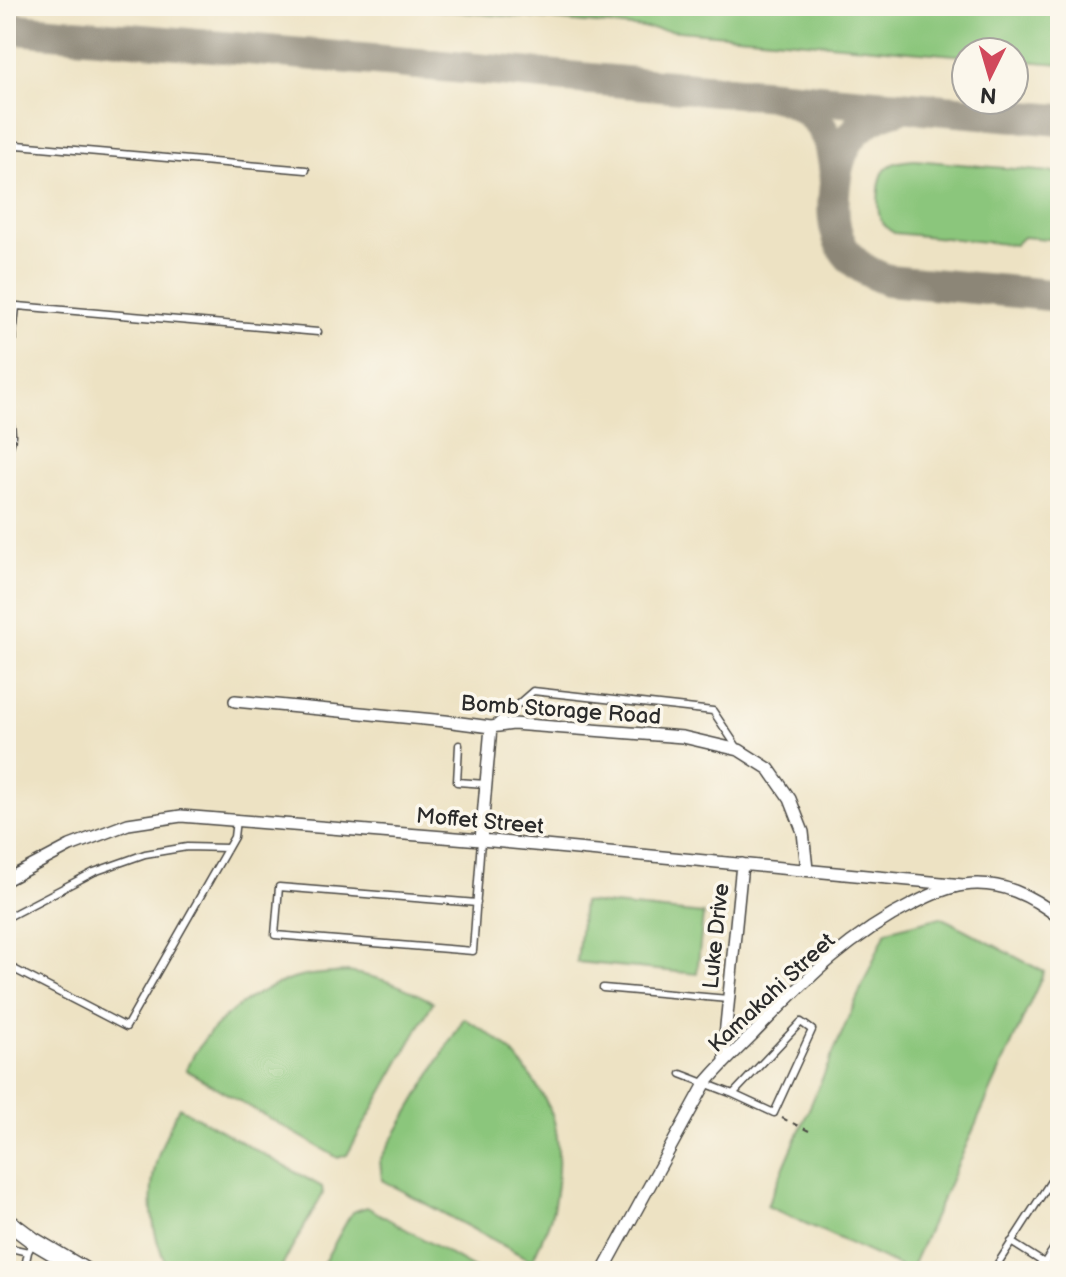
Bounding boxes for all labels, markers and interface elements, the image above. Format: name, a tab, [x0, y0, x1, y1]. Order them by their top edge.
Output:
north arrow	[950, 36, 1030, 116]
text: N	[979, 80, 998, 109]
street label: Bomb Storage Road	[460, 690, 662, 731]
street label: Moffet Street	[415, 802, 545, 841]
street label: Luke Drive	[698, 882, 735, 990]
street label: Kamakahi Street	[703, 927, 841, 1059]

